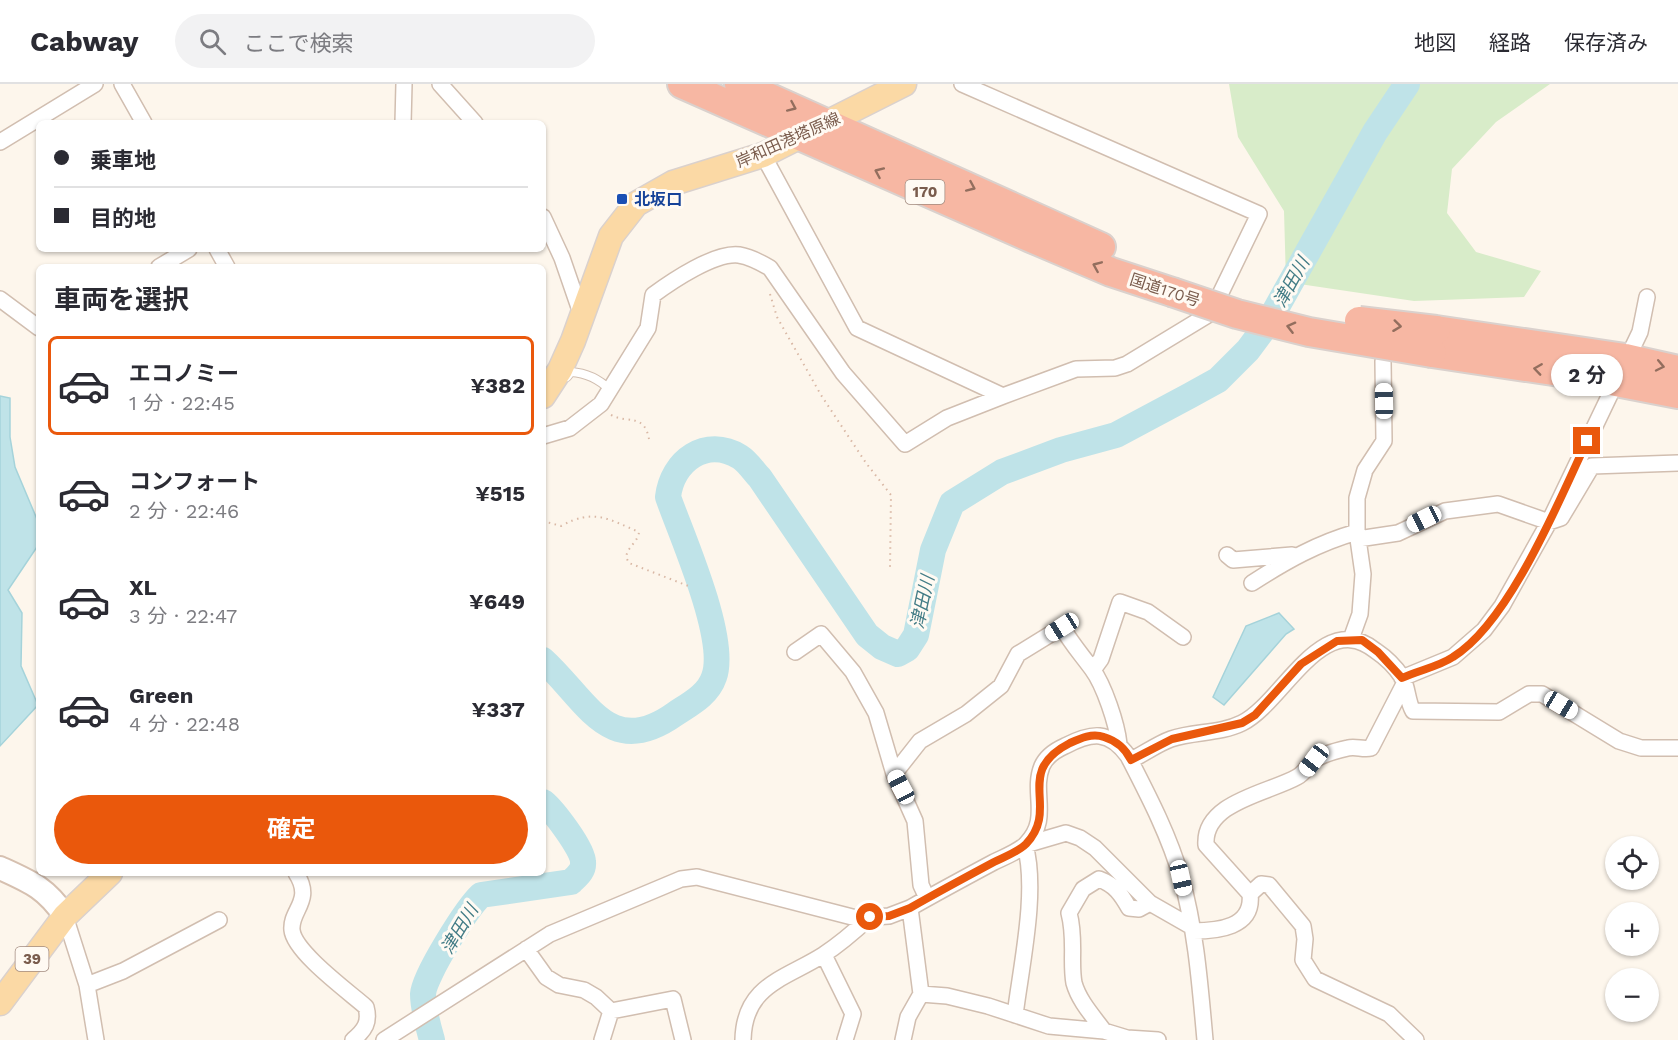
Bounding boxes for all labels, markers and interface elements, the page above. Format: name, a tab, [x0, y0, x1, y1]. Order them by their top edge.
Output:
search box	[175, 14, 595, 68]
text: Cabway	[30, 25, 139, 58]
icon: search	[196, 25, 229, 58]
text: 地図	[1414, 30, 1456, 55]
text: 経路	[1489, 30, 1531, 55]
text: 保存済み	[1564, 30, 1648, 55]
text: ここで検索	[244, 31, 354, 56]
one-way arrow	[786, 100, 797, 112]
street label: 岸和田港塔原線	[733, 109, 843, 171]
text: 乗車地	[90, 148, 156, 173]
one-way arrow	[875, 167, 886, 179]
road number: 170	[906, 180, 944, 204]
one-way arrow	[964, 180, 975, 192]
place label: 北坂口	[634, 190, 682, 209]
marker: 北坂口	[615, 192, 629, 206]
text: 目的地	[90, 206, 156, 231]
water label: 津田川	[1269, 252, 1314, 311]
one-way arrow	[1092, 261, 1103, 273]
street label: 国道170号	[1127, 270, 1203, 310]
text: 車両を選択	[54, 284, 189, 316]
one-way arrow	[1392, 319, 1401, 332]
one-way arrow	[1287, 322, 1297, 335]
callout: 2 分	[1551, 354, 1623, 396]
icon: car	[57, 359, 111, 413]
one-way arrow	[1654, 359, 1664, 372]
text: エコノミー	[129, 361, 239, 386]
one-way arrow	[1533, 363, 1542, 375]
text: 2 分	[1568, 363, 1606, 387]
text: ¥382	[470, 373, 525, 398]
car	[1375, 383, 1393, 419]
text: 1 分 · 22:45	[129, 391, 235, 415]
route end	[1573, 427, 1600, 454]
icon: car	[57, 467, 111, 521]
text: コンフォート	[129, 469, 260, 494]
text: ¥515	[475, 481, 525, 506]
text: 2 分 · 22:46	[129, 499, 239, 523]
car	[1404, 503, 1444, 535]
water label: 津田川	[906, 571, 938, 631]
icon: car	[57, 575, 111, 629]
text: XL	[129, 575, 157, 600]
text: ¥649	[469, 589, 525, 614]
text: 3 分 · 22:47	[129, 604, 237, 628]
car	[1042, 610, 1082, 644]
icon: car	[57, 683, 111, 737]
text: Green	[129, 683, 193, 708]
car	[1541, 688, 1581, 722]
text: ¥337	[471, 697, 525, 722]
text: 4 分 · 22:48	[129, 712, 240, 736]
car	[1296, 740, 1332, 780]
car	[885, 767, 917, 807]
button: 確定	[54, 795, 528, 864]
map controls	[1605, 836, 1659, 1022]
button: locate	[1605, 836, 1659, 890]
car	[1168, 858, 1194, 898]
water label: 津田川	[436, 899, 483, 958]
button: +	[1605, 902, 1659, 956]
route start	[856, 903, 883, 930]
road number: 39	[15, 947, 48, 971]
button: −	[1605, 968, 1659, 1022]

